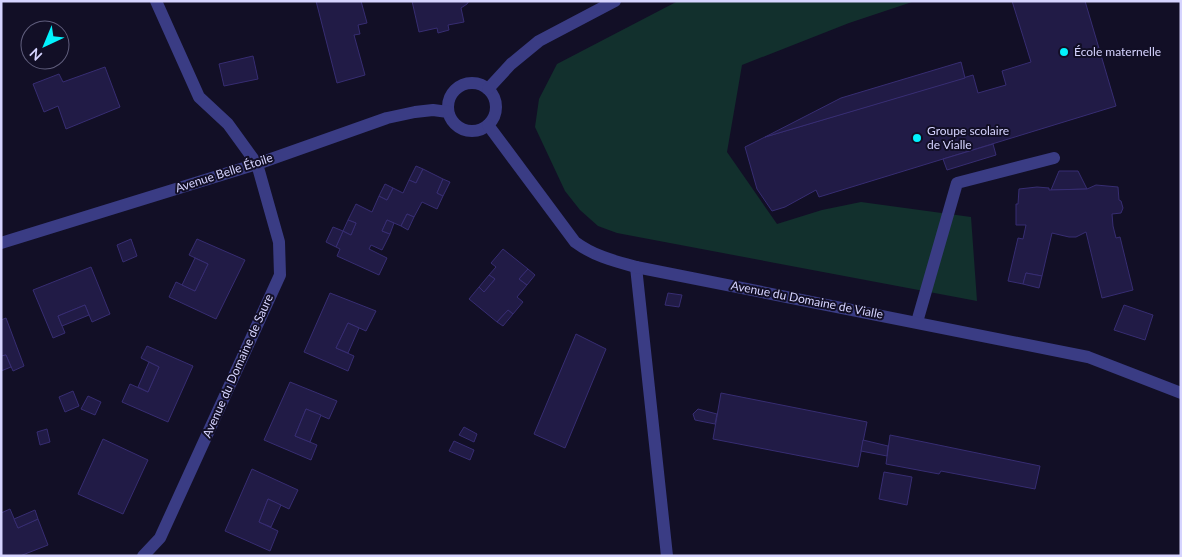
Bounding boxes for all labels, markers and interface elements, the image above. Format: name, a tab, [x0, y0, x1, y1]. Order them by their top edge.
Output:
north arrow	[20, 20, 70, 70]
place label: École maternelle	[1074, 44, 1161, 59]
text: N	[26, 45, 45, 65]
marker: École maternelle	[1058, 46, 1070, 58]
place label: Groupe scolaire de Vialle	[927, 123, 1009, 152]
marker: Groupe scolaire de Vialle	[911, 132, 923, 144]
street label: Avenue Belle Étoile	[173, 150, 275, 195]
street label: Avenue du Domaine de Vialle	[730, 277, 884, 322]
street label: Avenue du Domaine de Saure	[199, 292, 276, 440]

